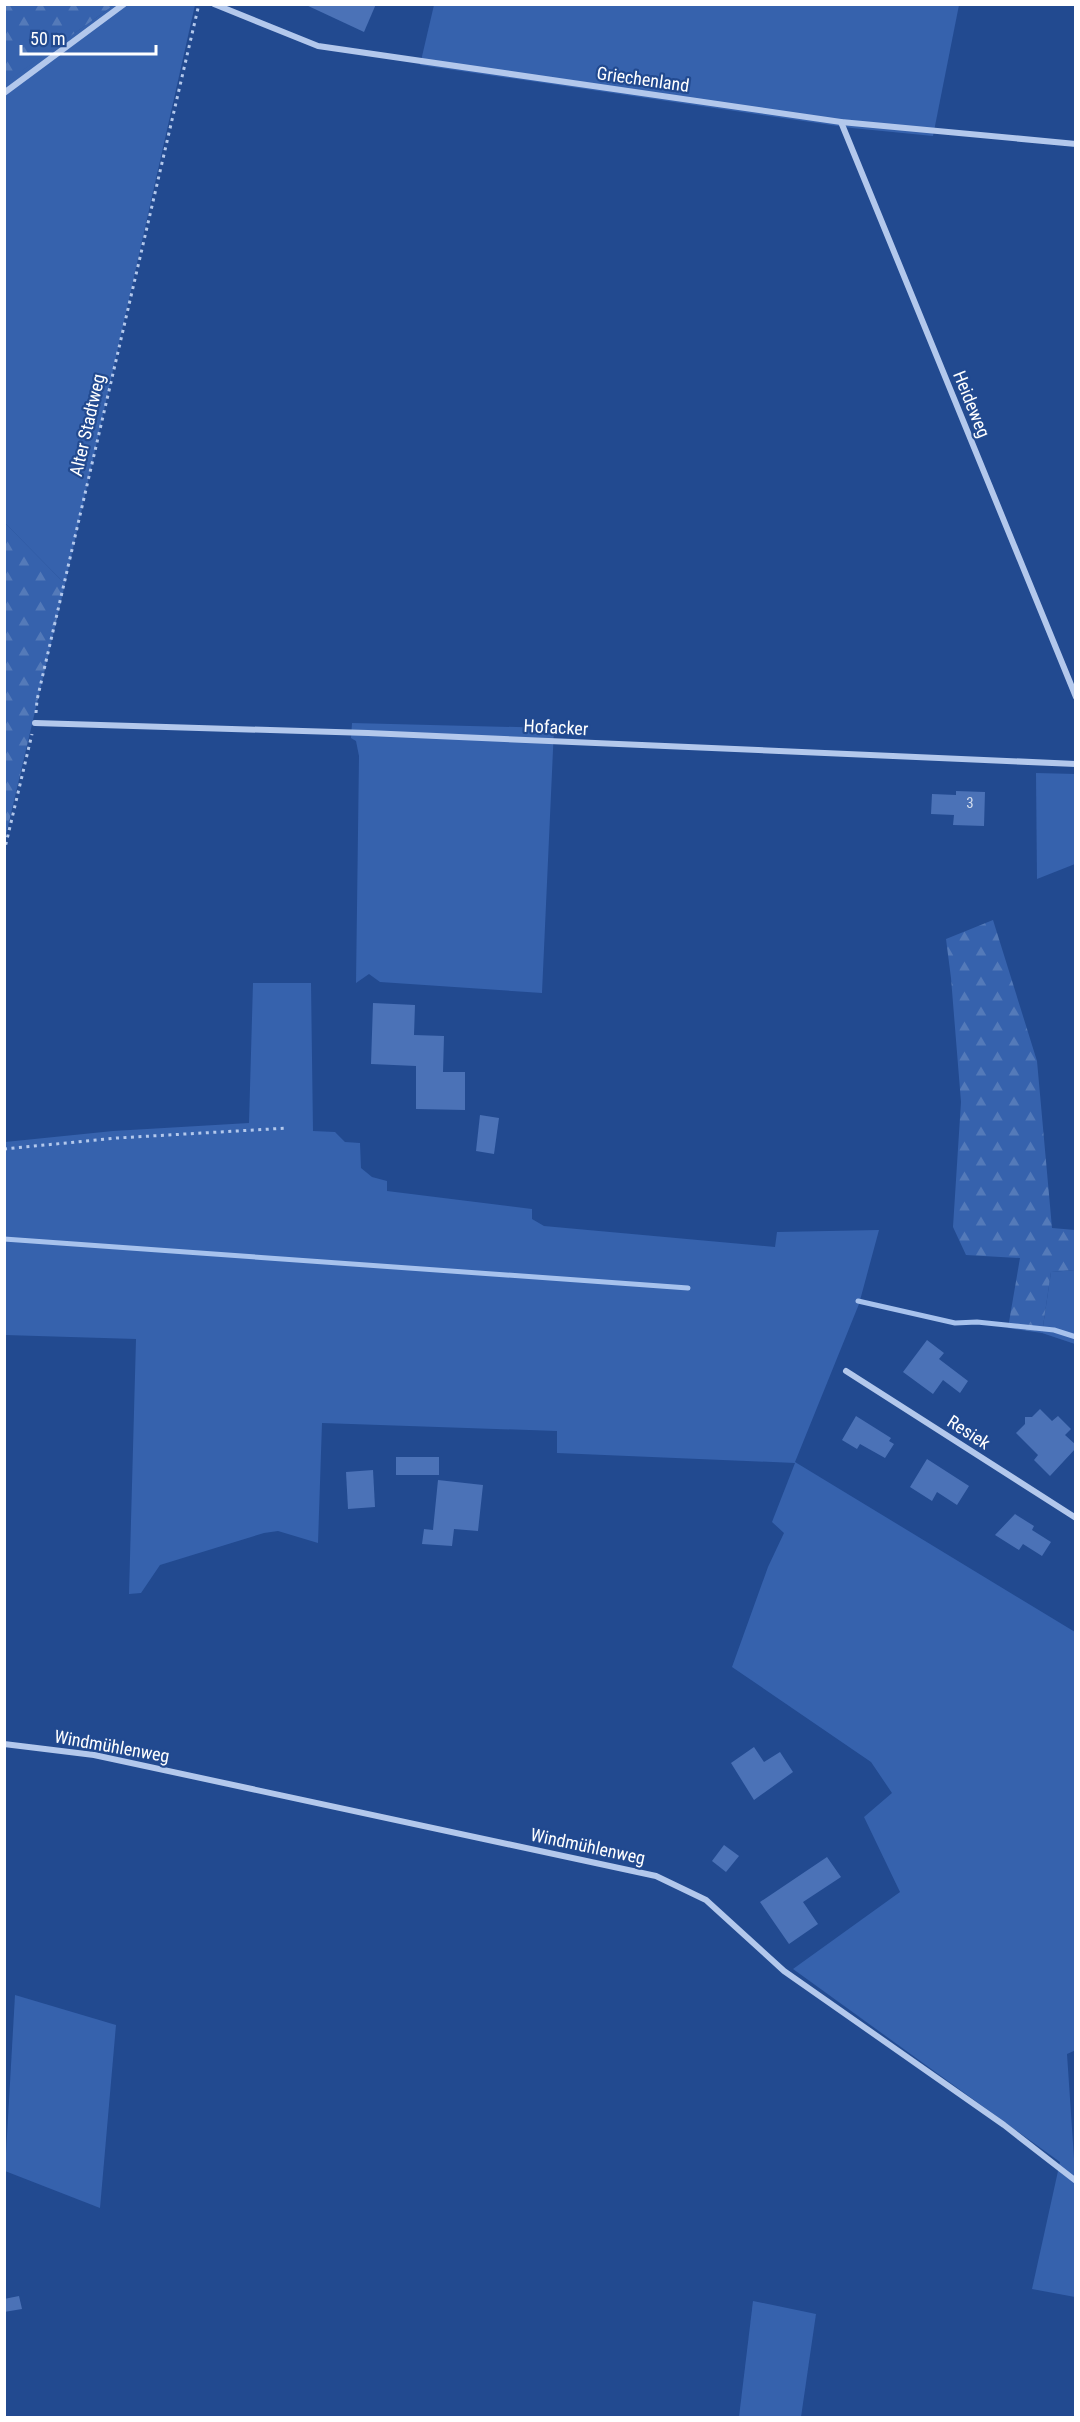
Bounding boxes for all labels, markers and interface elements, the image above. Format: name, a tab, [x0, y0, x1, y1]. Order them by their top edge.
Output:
scale bar	[21, 18, 156, 56]
text: 50 m	[30, 28, 65, 49]
street label: Griechenland	[595, 62, 691, 96]
street label: Heideweg	[949, 368, 995, 440]
street label: Alter Stadtweg	[65, 372, 109, 478]
street label: Hofacker	[523, 715, 589, 739]
house number: 3	[966, 794, 974, 812]
street label: Resiek	[944, 1410, 994, 1454]
street label: Windmühlenweg	[53, 1726, 171, 1766]
street label: Windmühlenweg	[529, 1824, 647, 1868]

